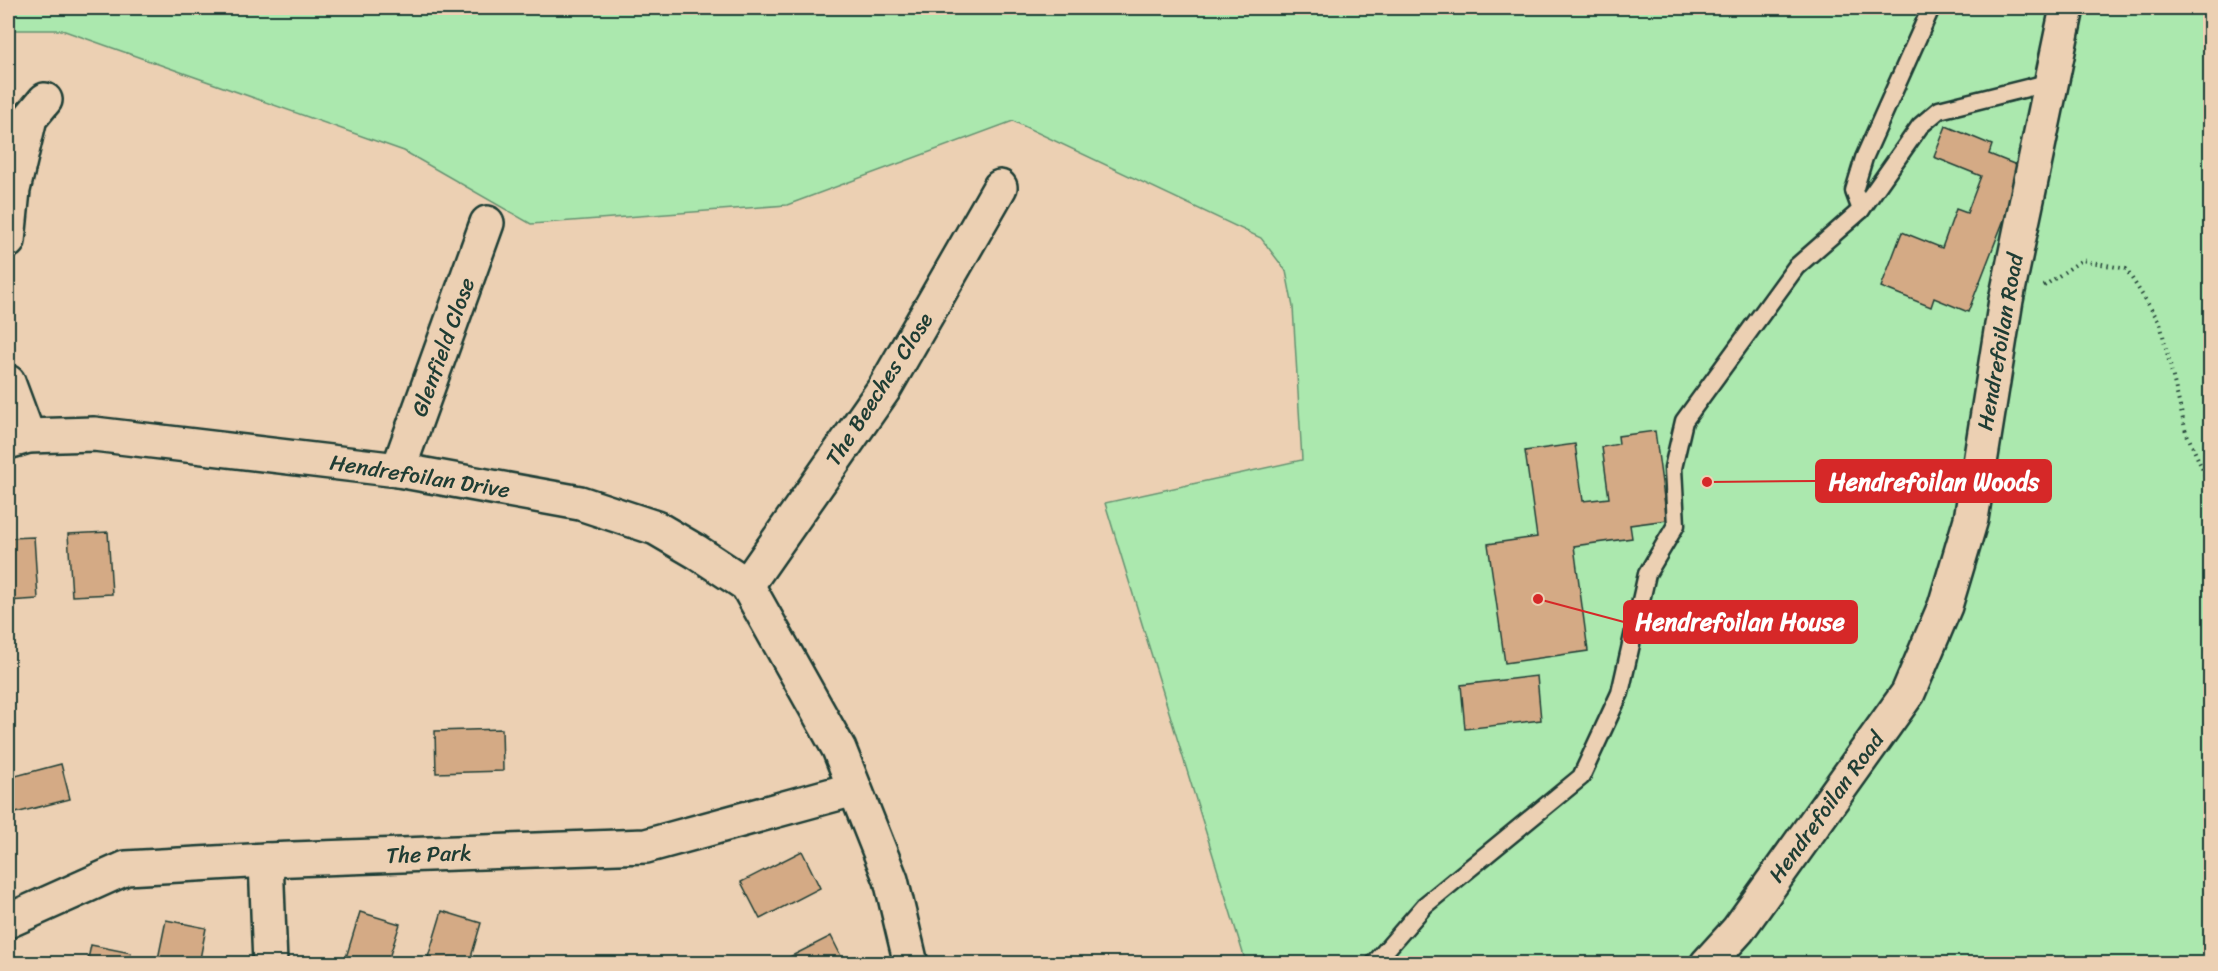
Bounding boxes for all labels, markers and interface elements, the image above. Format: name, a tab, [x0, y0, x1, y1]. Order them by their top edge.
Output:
street label: Hendrefoilan Road	[1965, 249, 2035, 434]
street label: Glenfield Close	[400, 272, 486, 422]
street label: The Beeches Close	[814, 304, 944, 474]
street label: Hendrefoilan Drive	[327, 442, 513, 510]
callout: Hendrefoilan Woods	[1816, 460, 2051, 502]
text: Hendrefoilan Woods	[1829, 461, 2040, 503]
callout: Hendrefoilan House	[1624, 601, 1857, 643]
text: Hendrefoilan House	[1635, 601, 1845, 643]
street label: Hendrefoilan Road	[1758, 722, 1895, 891]
street label: The Park	[386, 833, 472, 875]

